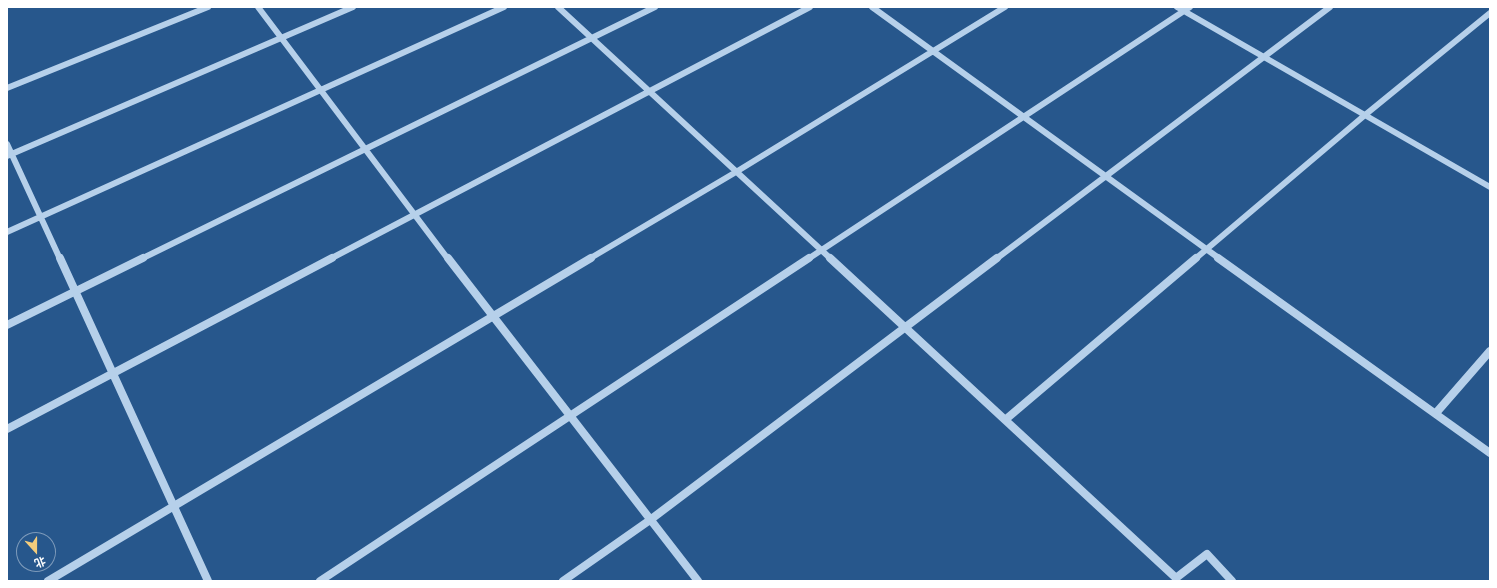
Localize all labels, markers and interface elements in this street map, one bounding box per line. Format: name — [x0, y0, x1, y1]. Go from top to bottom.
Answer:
north arrow — [16, 532, 56, 572]
text: 北 — [32, 554, 48, 571]

